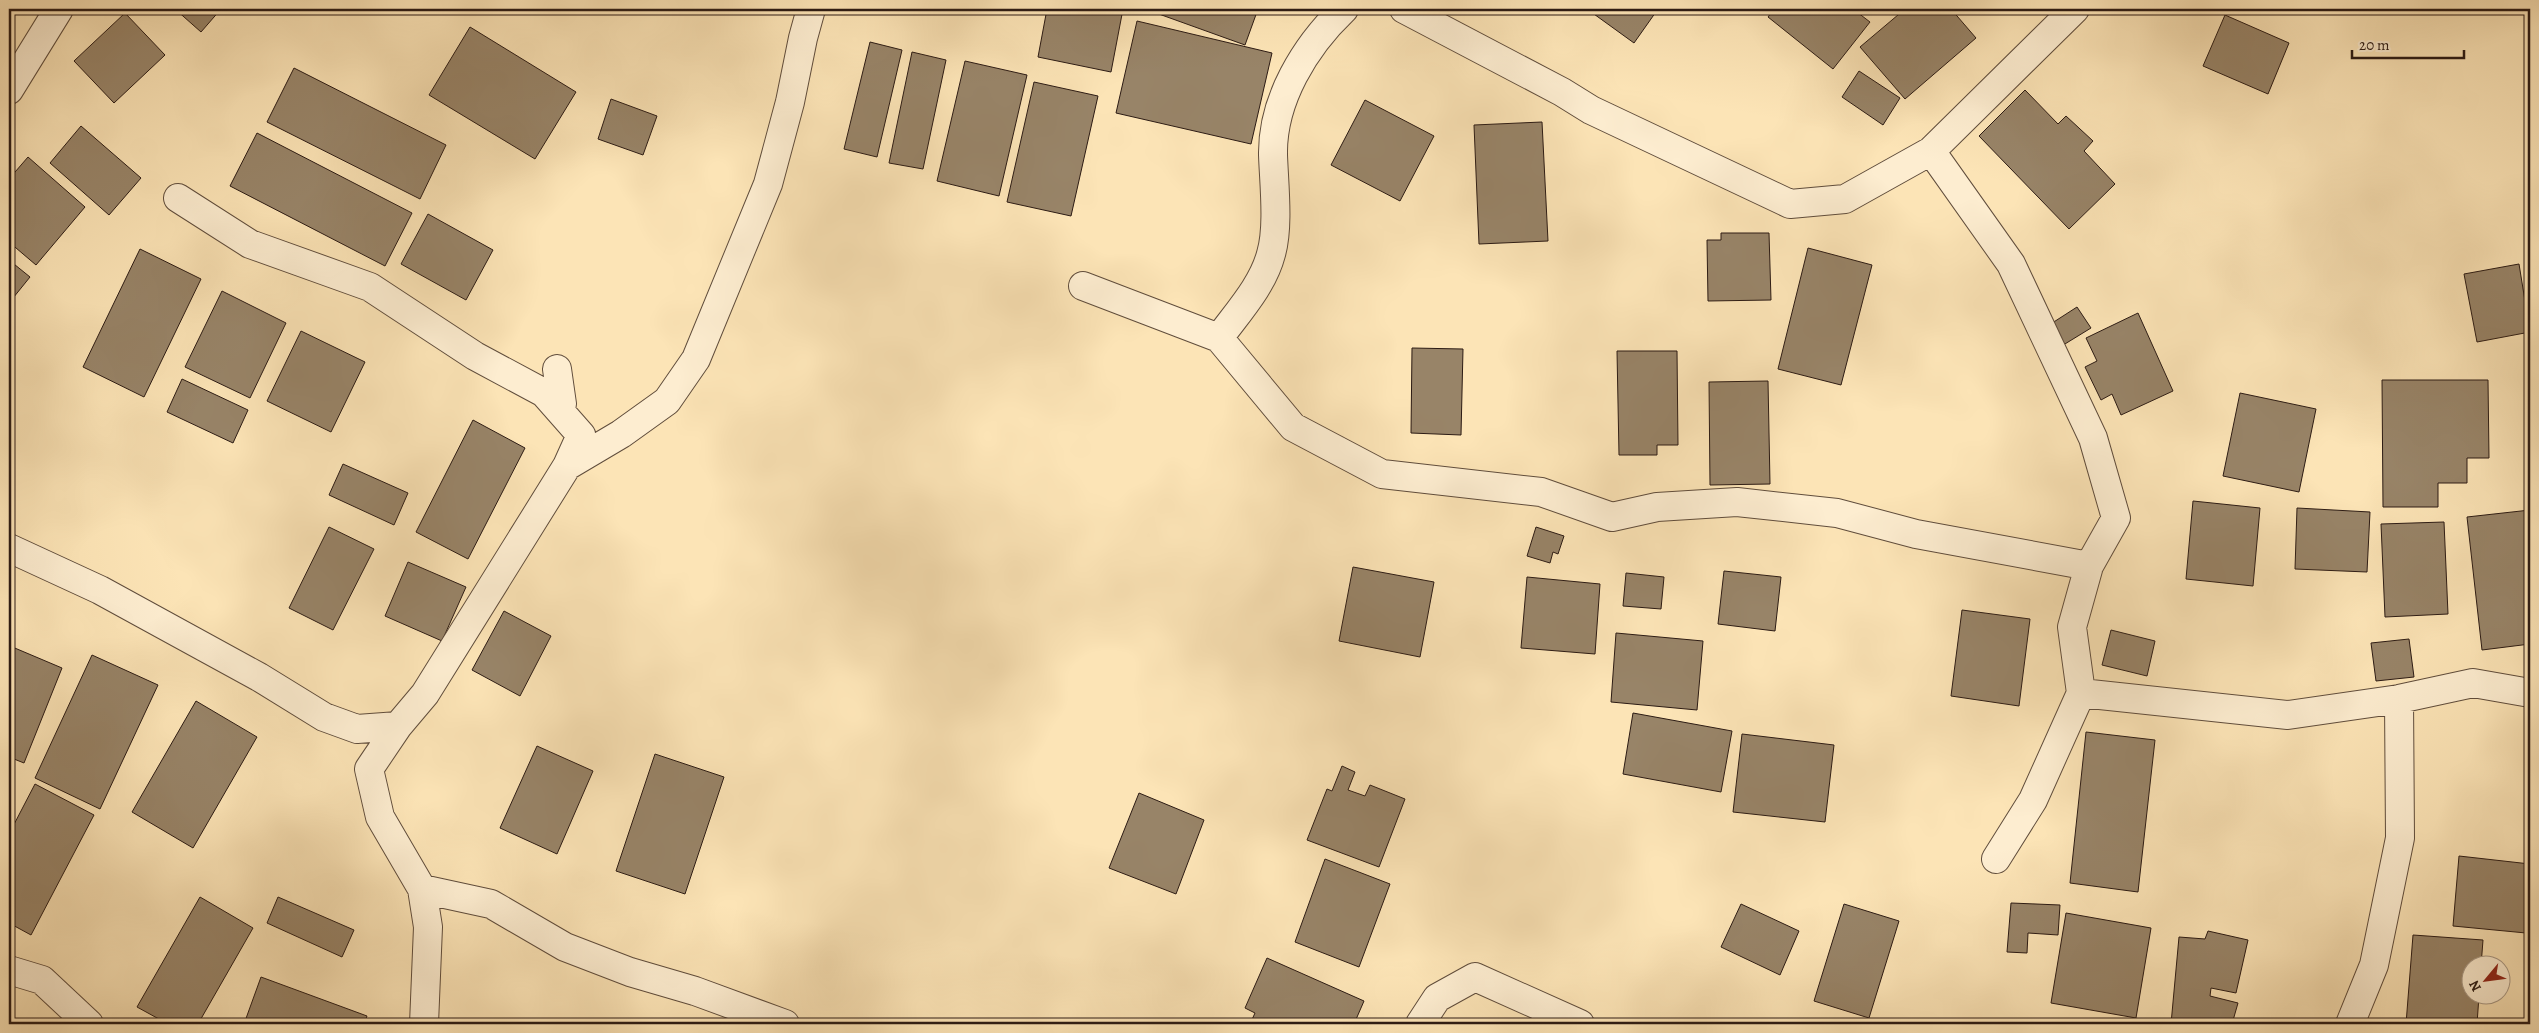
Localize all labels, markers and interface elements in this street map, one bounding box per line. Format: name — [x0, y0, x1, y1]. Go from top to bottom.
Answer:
scale bar — [2352, 28, 2464, 60]
text: 20 m — [2359, 35, 2390, 55]
north arrow — [2462, 956, 2512, 1006]
text: N — [2464, 977, 2486, 995]

